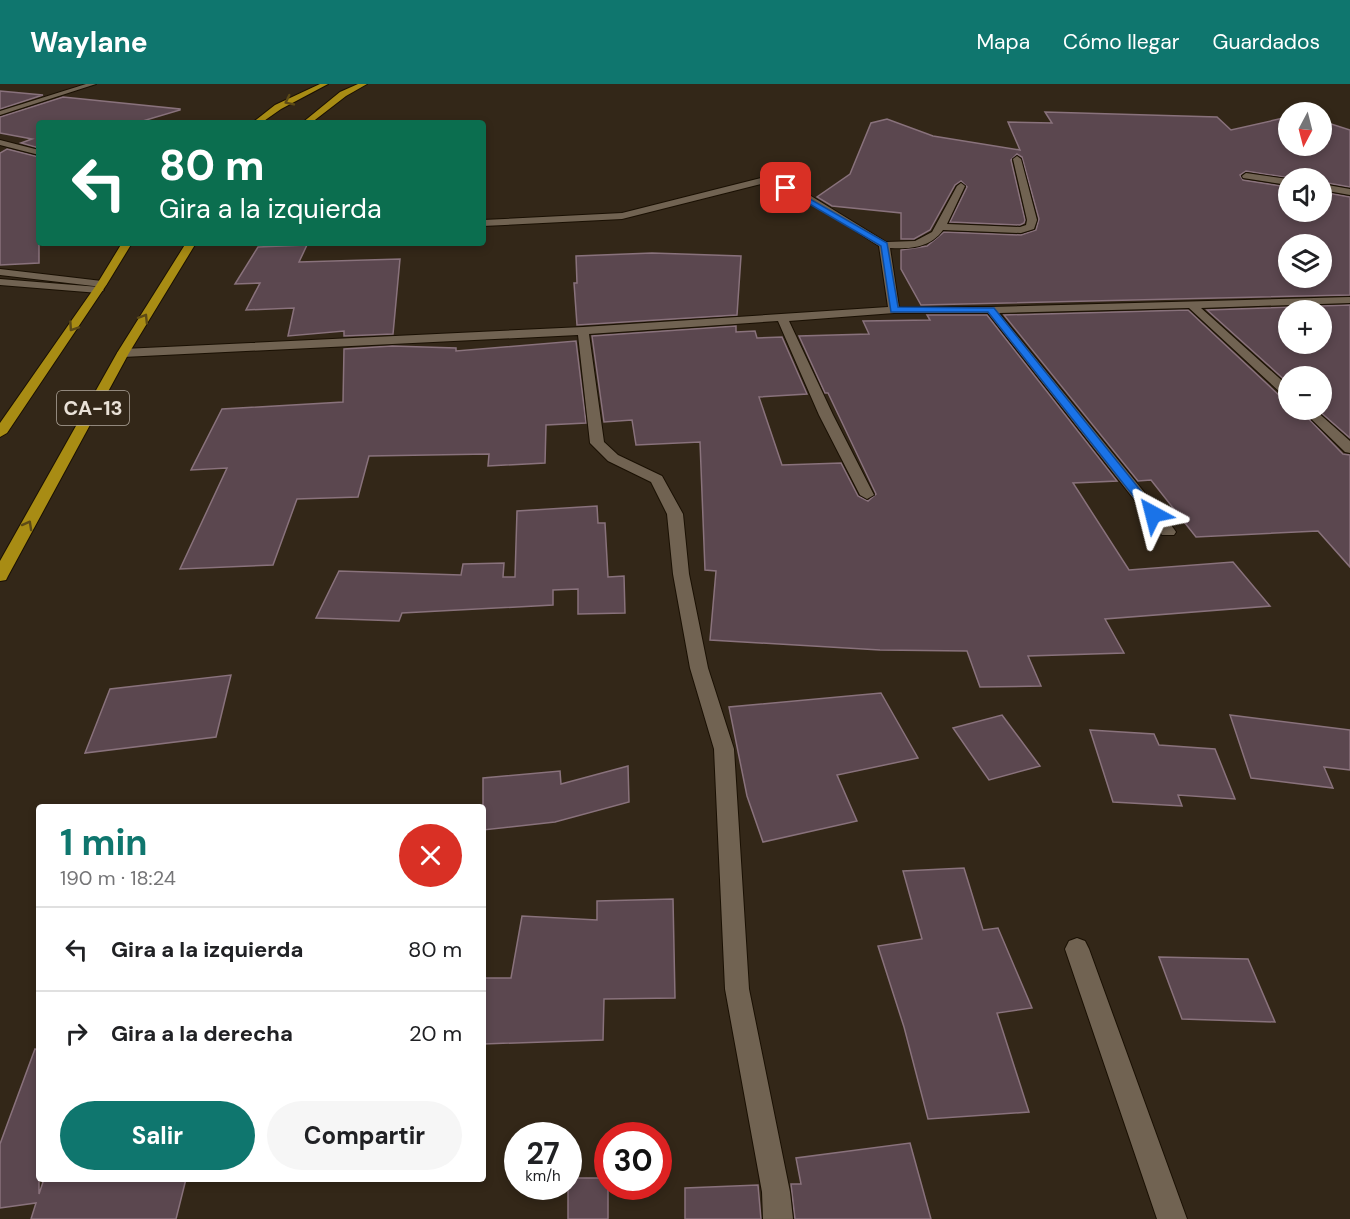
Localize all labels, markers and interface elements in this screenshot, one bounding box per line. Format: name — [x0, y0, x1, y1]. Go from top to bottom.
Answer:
text: Waylane — [30, 24, 148, 61]
text: Mapa — [976, 28, 1030, 56]
text: Cómo llegar — [1063, 28, 1180, 56]
text: Guardados — [1213, 28, 1320, 56]
one-way arrow — [285, 94, 296, 106]
north arrow — [1278, 102, 1332, 156]
map controls — [1278, 102, 1332, 420]
text: 80 m — [159, 138, 265, 193]
icon: left — [60, 144, 138, 222]
pin — [760, 162, 811, 213]
button: sound — [1278, 168, 1332, 222]
icon: arrive — [769, 171, 802, 204]
text: Gira a la izquierda — [159, 191, 382, 226]
button: layers — [1278, 234, 1332, 288]
button: + — [1278, 300, 1332, 354]
one-way arrow — [137, 314, 148, 325]
one-way arrow — [69, 321, 80, 332]
button: − — [1278, 366, 1332, 420]
road number: CA-13 — [57, 391, 129, 425]
position arrow — [1121, 482, 1185, 546]
one-way arrow — [21, 521, 32, 531]
text: 1 min — [60, 819, 148, 866]
button: close — [399, 824, 462, 887]
text: 190 m · 18:24 — [60, 865, 176, 891]
icon: left — [60, 933, 93, 966]
text: Gira a la izquierda — [111, 935, 303, 964]
text: 80 m — [408, 935, 462, 964]
icon: right — [60, 1017, 93, 1050]
text: Gira a la derecha — [111, 1019, 293, 1048]
text: 20 m — [409, 1019, 462, 1048]
button: Salir — [60, 1101, 255, 1170]
button: Compartir — [267, 1101, 462, 1170]
speed limit sign: 30 — [594, 1122, 672, 1200]
text: 27 — [526, 1134, 560, 1173]
text: km/h — [525, 1166, 561, 1186]

